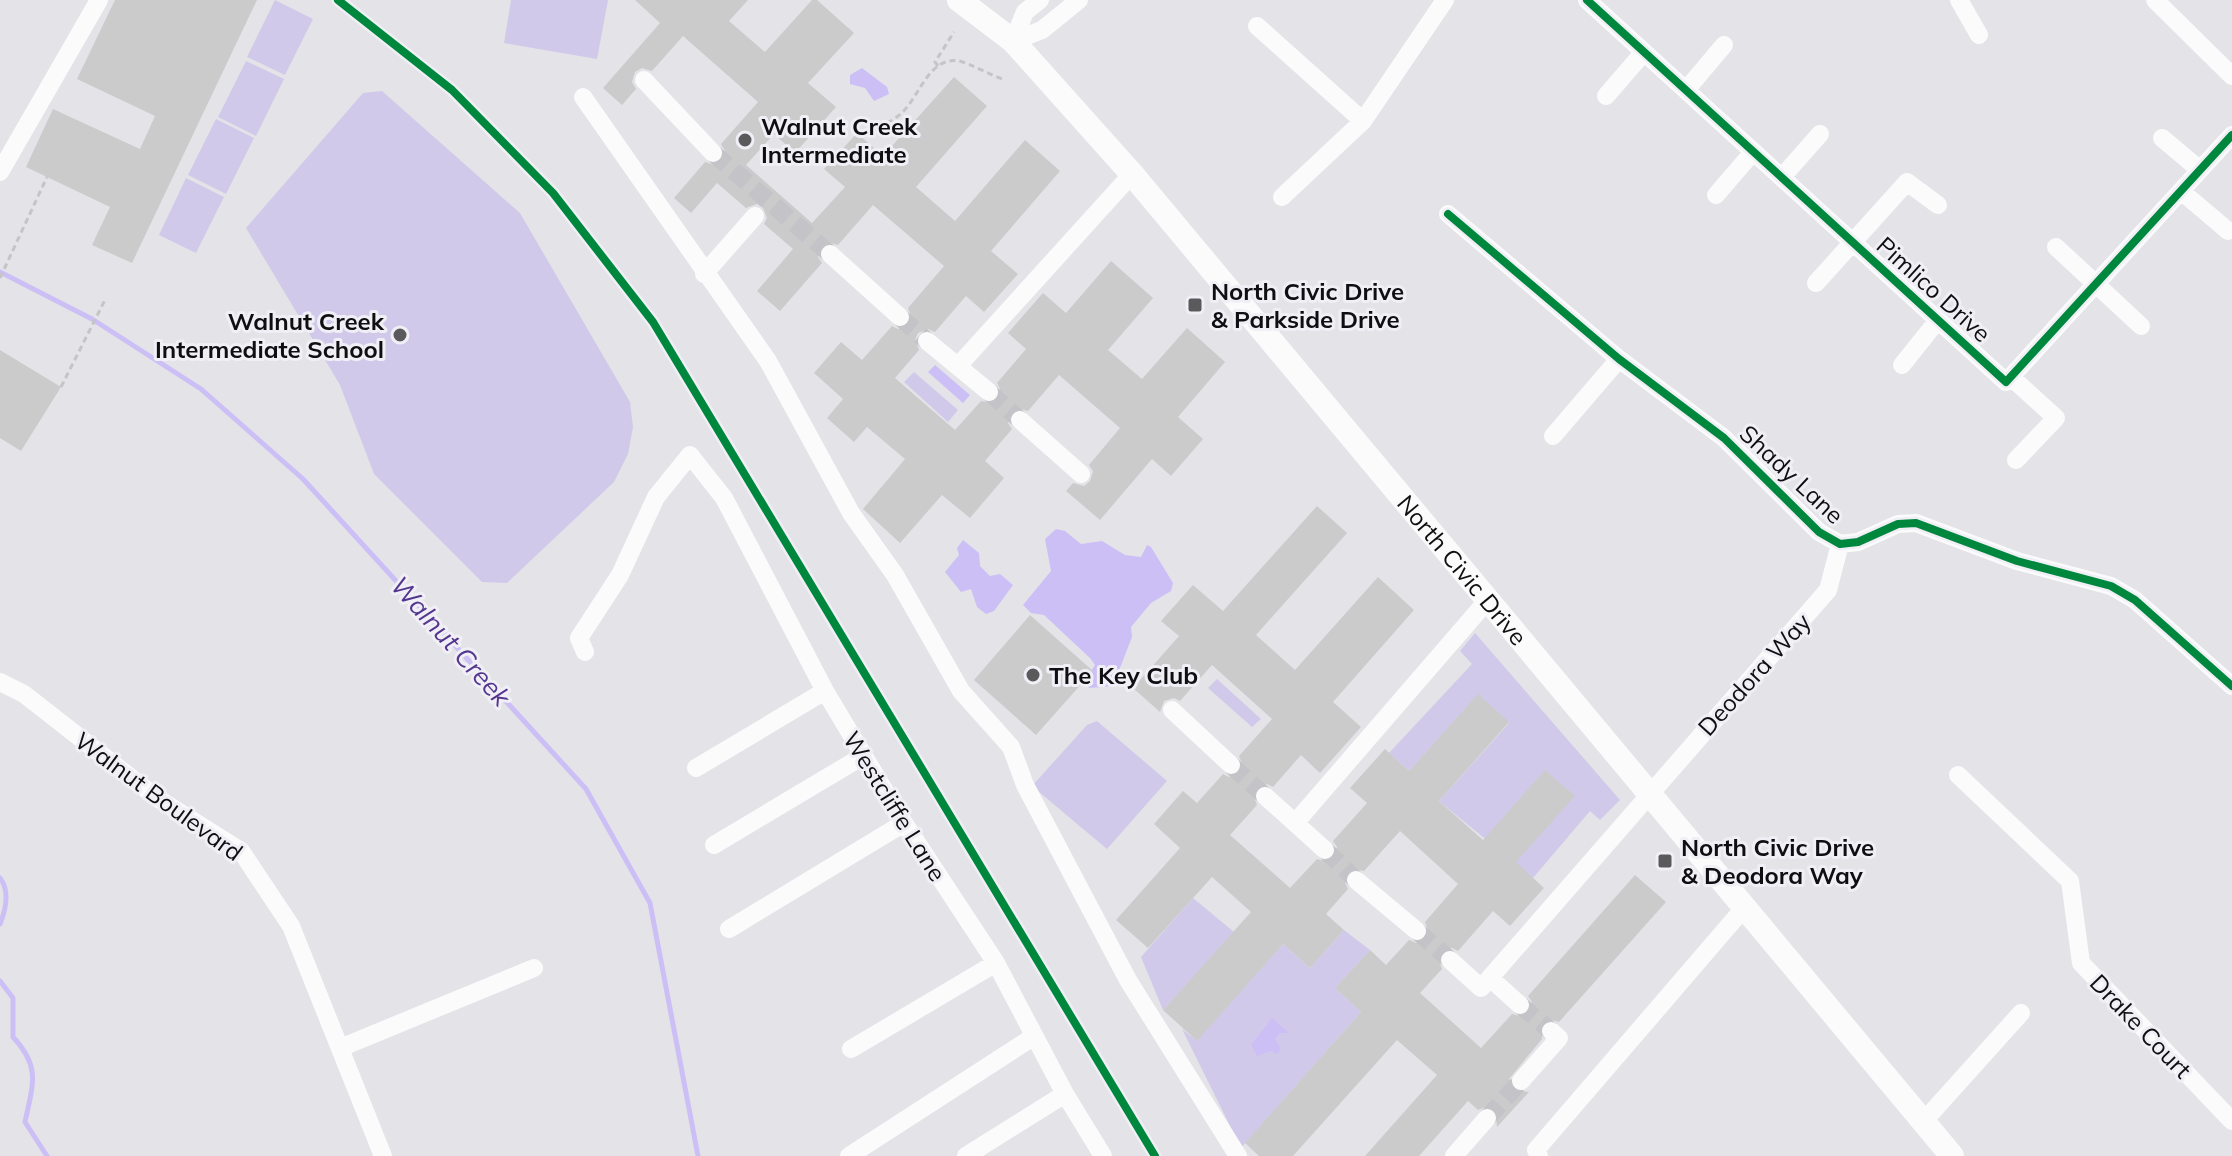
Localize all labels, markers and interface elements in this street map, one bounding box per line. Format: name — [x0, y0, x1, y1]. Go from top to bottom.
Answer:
place label: Walnut Creek Intermediate — [761, 111, 918, 169]
marker: Walnut Creek Intermediate — [736, 131, 754, 149]
street label: Pimlico Drive — [1871, 230, 1997, 348]
place label: North Civic Drive & Parkside Drive — [1211, 276, 1404, 334]
marker: North Civic Drive & Parkside Drive — [1186, 296, 1204, 314]
place label: Walnut Creek Intermediate School — [155, 306, 385, 364]
marker: Walnut Creek Intermediate School — [391, 326, 409, 344]
street label: Shady Lane — [1734, 418, 1850, 530]
street label: North Civic Drive — [1391, 489, 1534, 651]
water label: Walnut Creek — [384, 569, 519, 713]
street label: Deodora Way — [1691, 606, 1817, 741]
place label: The Key Club — [1049, 660, 1198, 690]
marker: The Key Club — [1024, 666, 1042, 684]
street label: Walnut Boulevard — [69, 725, 249, 867]
street label: Westcliffe Lane — [837, 725, 953, 887]
place label: North Civic Drive & Deodora Way — [1681, 832, 1874, 890]
marker: North Civic Drive & Deodora Way — [1656, 852, 1674, 870]
street label: Drake Court — [2084, 968, 2198, 1084]

